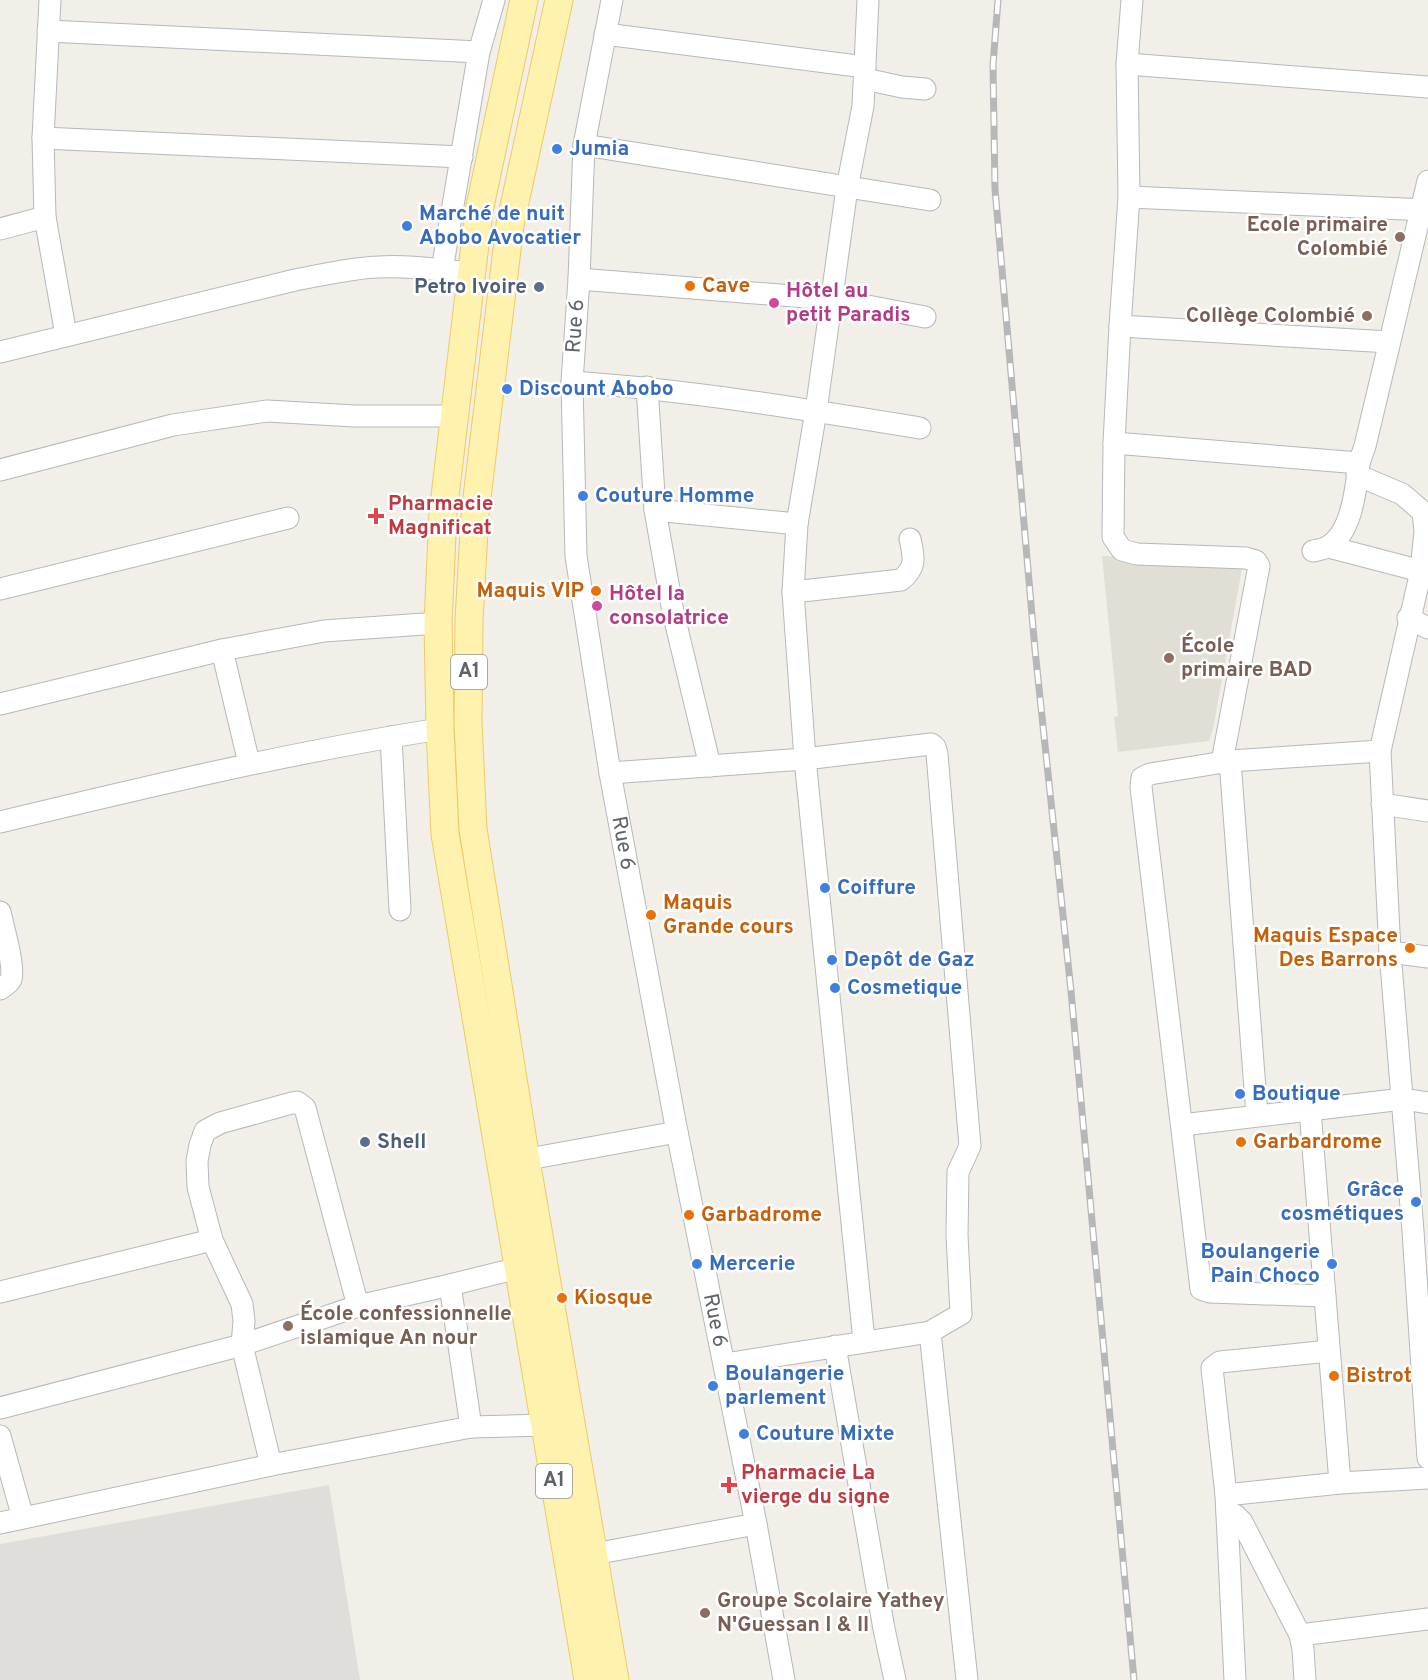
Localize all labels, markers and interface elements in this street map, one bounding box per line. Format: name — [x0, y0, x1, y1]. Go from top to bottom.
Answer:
place label: Jumia — [569, 136, 629, 163]
marker: Jumia — [550, 142, 564, 156]
place label: Marché de nuit Abobo Avocatier — [419, 201, 581, 252]
place label: Ecole primaire Colombié — [1247, 212, 1388, 263]
marker: Marché de nuit Abobo Avocatier — [400, 219, 414, 233]
marker: Ecole primaire Colombié — [1393, 230, 1407, 244]
place label: Cave — [702, 273, 750, 300]
place label: Petro Ivoire — [414, 274, 527, 301]
place label: Hôtel au petit Paradis — [786, 278, 911, 329]
marker: Cave — [683, 279, 697, 293]
marker: Petro Ivoire — [532, 280, 546, 294]
marker: Hôtel au petit Paradis — [767, 296, 781, 310]
street label: Rue 6 — [561, 298, 591, 354]
place label: Collège Colombié — [1186, 303, 1355, 330]
marker: Collège Colombié — [1360, 309, 1374, 323]
place label: Discount Abobo — [519, 376, 674, 403]
marker: Discount Abobo — [500, 382, 514, 396]
place label: Couture Homme — [595, 483, 754, 510]
marker: Couture Homme — [576, 489, 590, 503]
place label: Pharmacie Magnificat — [388, 491, 493, 542]
marker: Pharmacie Magnificat — [369, 509, 383, 523]
place label: Maquis VIP — [476, 578, 584, 605]
place label: Hôtel la consolatrice — [609, 581, 729, 632]
marker: Maquis VIP — [589, 584, 603, 598]
marker: Hôtel la consolatrice — [590, 599, 604, 613]
place label: École primaire BAD — [1181, 632, 1312, 684]
marker: École primaire BAD — [1162, 651, 1176, 665]
road number: A1 — [451, 655, 487, 689]
street label: Rue 6 — [605, 814, 641, 872]
place label: Coiffure — [837, 875, 916, 902]
marker: Coiffure — [818, 881, 832, 895]
place label: Maquis Grande cours — [663, 890, 794, 941]
marker: Maquis Grande cours — [644, 908, 658, 922]
place label: Maquis Espace Des Barrons — [1253, 923, 1398, 974]
marker: Maquis Espace Des Barrons — [1403, 941, 1417, 955]
place label: Depôt de Gaz — [844, 947, 975, 974]
marker: Depôt de Gaz — [825, 953, 839, 967]
place label: Cosmetique — [847, 975, 962, 1002]
marker: Cosmetique — [828, 981, 842, 995]
place label: Boutique — [1252, 1081, 1341, 1108]
marker: Boutique — [1233, 1087, 1247, 1101]
place label: Shell — [377, 1129, 426, 1156]
place label: Garbardrome — [1253, 1129, 1382, 1156]
marker: Shell — [358, 1135, 372, 1149]
marker: Garbardrome — [1234, 1135, 1248, 1149]
place label: Grâce cosmétiques — [1280, 1177, 1404, 1228]
marker: Grâce cosmétiques — [1409, 1195, 1423, 1209]
place label: Garbadrome — [701, 1202, 822, 1229]
marker: Garbadrome — [682, 1208, 696, 1222]
place label: Boulangerie Pain Choco — [1201, 1239, 1320, 1290]
place label: Mercerie — [709, 1251, 795, 1278]
marker: Mercerie — [690, 1257, 704, 1271]
marker: Boulangerie Pain Choco — [1325, 1257, 1339, 1271]
place label: Kiosque — [574, 1285, 653, 1312]
marker: Kiosque — [555, 1291, 569, 1305]
street label: Rue 6 — [696, 1291, 734, 1350]
place label: École confessionnelle islamique An nour — [300, 1300, 512, 1352]
marker: École confessionnelle islamique An nour — [281, 1319, 295, 1333]
place label: Boulangerie parlement — [725, 1361, 844, 1412]
place label: Bistrot — [1346, 1363, 1412, 1390]
marker: Bistrot — [1327, 1369, 1341, 1383]
marker: Boulangerie parlement — [706, 1379, 720, 1393]
place label: Couture Mixte — [756, 1421, 895, 1448]
marker: Couture Mixte — [737, 1427, 751, 1441]
place label: Pharmacie La vierge du signe — [741, 1460, 890, 1511]
road number: A1 — [536, 1464, 572, 1498]
marker: Pharmacie La vierge du signe — [722, 1478, 736, 1492]
place label: Groupe Scolaire Yathey N'Guessan I & II — [717, 1588, 945, 1639]
marker: Groupe Scolaire Yathey N'Guessan I & II — [698, 1606, 712, 1620]

